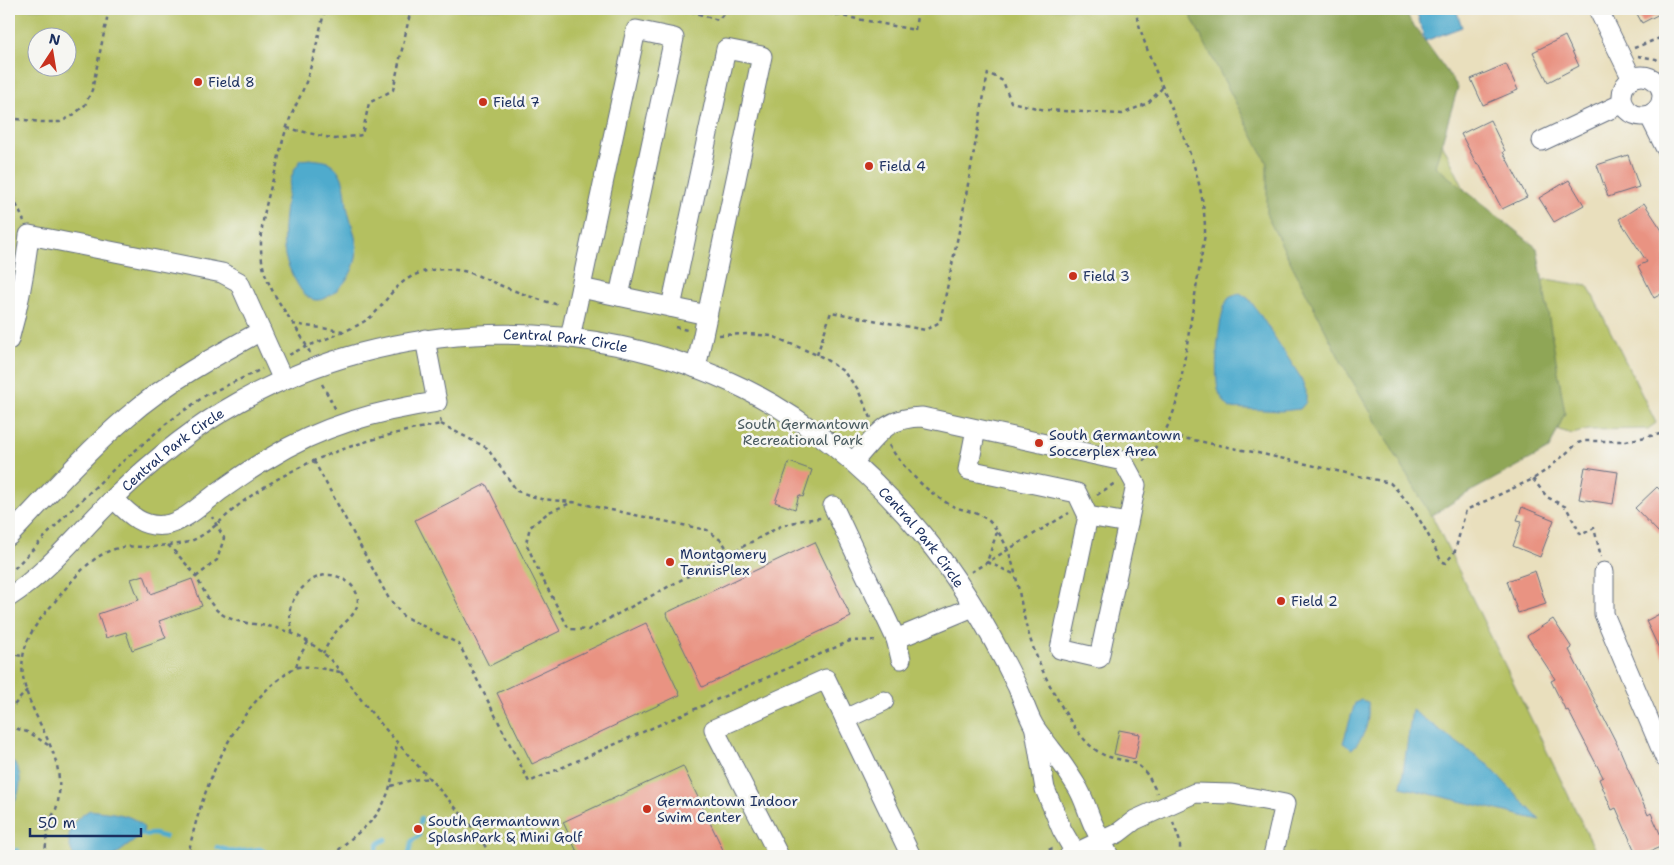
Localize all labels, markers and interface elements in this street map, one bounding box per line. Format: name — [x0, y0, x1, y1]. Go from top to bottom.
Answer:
north arrow — [28, 28, 78, 78]
text: N — [47, 29, 62, 49]
place label: Field 8 — [208, 73, 255, 91]
marker: Field 8 — [192, 76, 204, 88]
place label: Field 7 — [493, 93, 540, 111]
marker: Field 7 — [477, 96, 489, 108]
place label: Field 4 — [879, 157, 926, 175]
marker: Field 4 — [863, 160, 875, 172]
place label: Field 3 — [1083, 267, 1130, 285]
marker: Field 3 — [1067, 270, 1079, 282]
street label: Central Park Circle — [503, 325, 630, 356]
street label: Central Park Circle — [118, 404, 227, 495]
park label: South Germantown Recreational Park — [737, 415, 869, 449]
place label: South Germantown Soccerplex Area — [1049, 426, 1181, 460]
marker: South Germantown Soccerplex Area — [1033, 437, 1045, 449]
street label: Central Park Circle — [875, 483, 968, 591]
place label: Montgomery TennisPlex — [680, 545, 767, 579]
marker: Montgomery TennisPlex — [664, 556, 676, 568]
place label: Field 2 — [1291, 592, 1338, 610]
marker: Field 2 — [1275, 595, 1287, 607]
place label: Germantown Indoor Swim Center — [657, 792, 798, 826]
marker: Germantown Indoor Swim Center — [641, 803, 653, 815]
scale bar — [30, 805, 141, 837]
place label: South Germantown SplashPark & Mini Golf — [428, 812, 583, 846]
text: 50 m — [38, 813, 76, 833]
marker: South Germantown SplashPark & Mini Golf — [412, 823, 424, 835]

